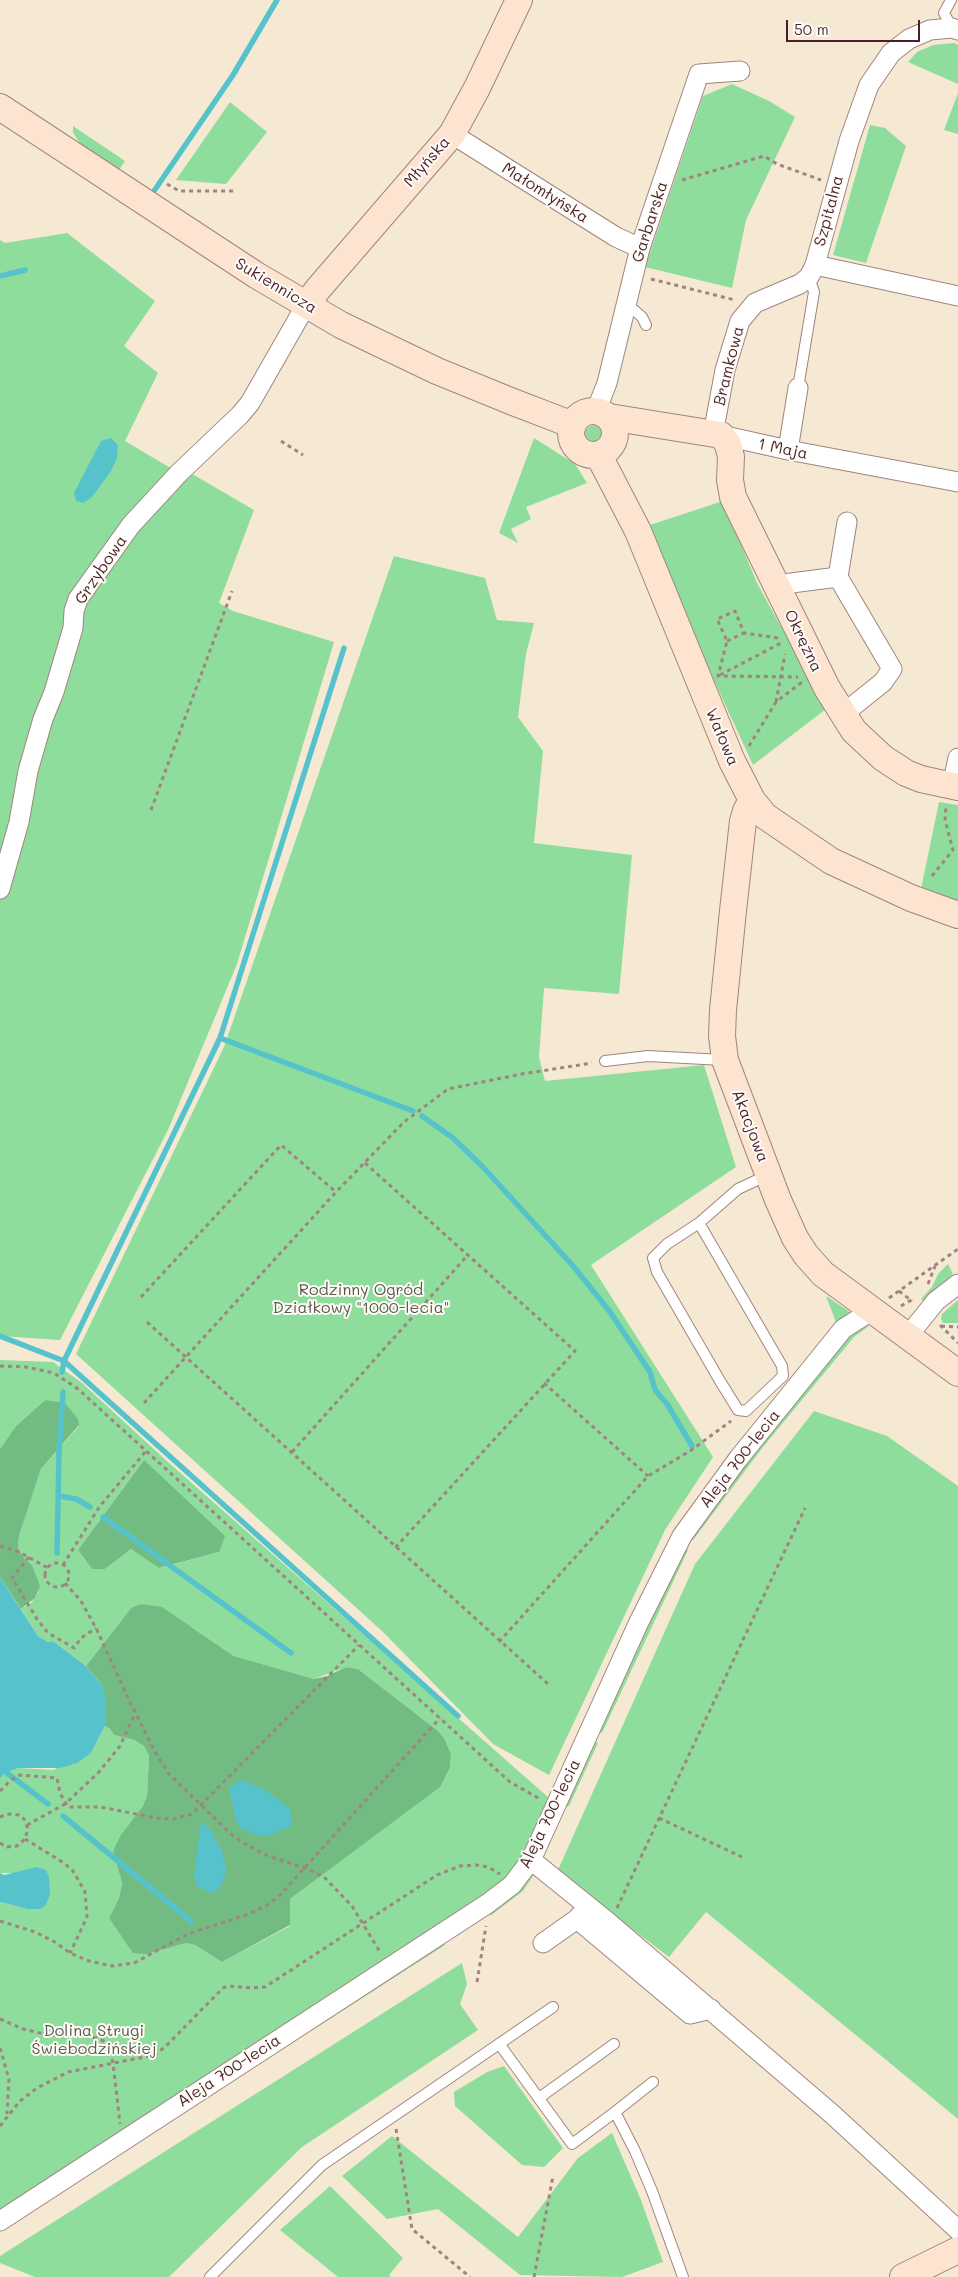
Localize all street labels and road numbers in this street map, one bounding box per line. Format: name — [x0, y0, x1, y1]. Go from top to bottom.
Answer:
street label: Młyńska — [400, 133, 454, 191]
street label: Małomłyńska — [498, 159, 592, 227]
street label: Szpitalna — [810, 173, 848, 249]
street label: Garbarska — [628, 179, 672, 265]
street label: Sukiennicza — [232, 254, 320, 318]
street label: Bramkowa — [710, 324, 748, 408]
street label: 1 Maja — [756, 434, 810, 464]
street label: Grzybowa — [71, 532, 131, 608]
street label: Okrężna — [780, 607, 826, 675]
street label: Wałowa — [701, 705, 743, 769]
street label: Akacjowa — [727, 1087, 773, 1165]
street label: Aleja 700-lecia — [696, 1406, 784, 1512]
street label: Aleja 700-lecia — [515, 1756, 585, 1872]
street label: Aleja 700-lecia — [174, 2031, 284, 2111]

